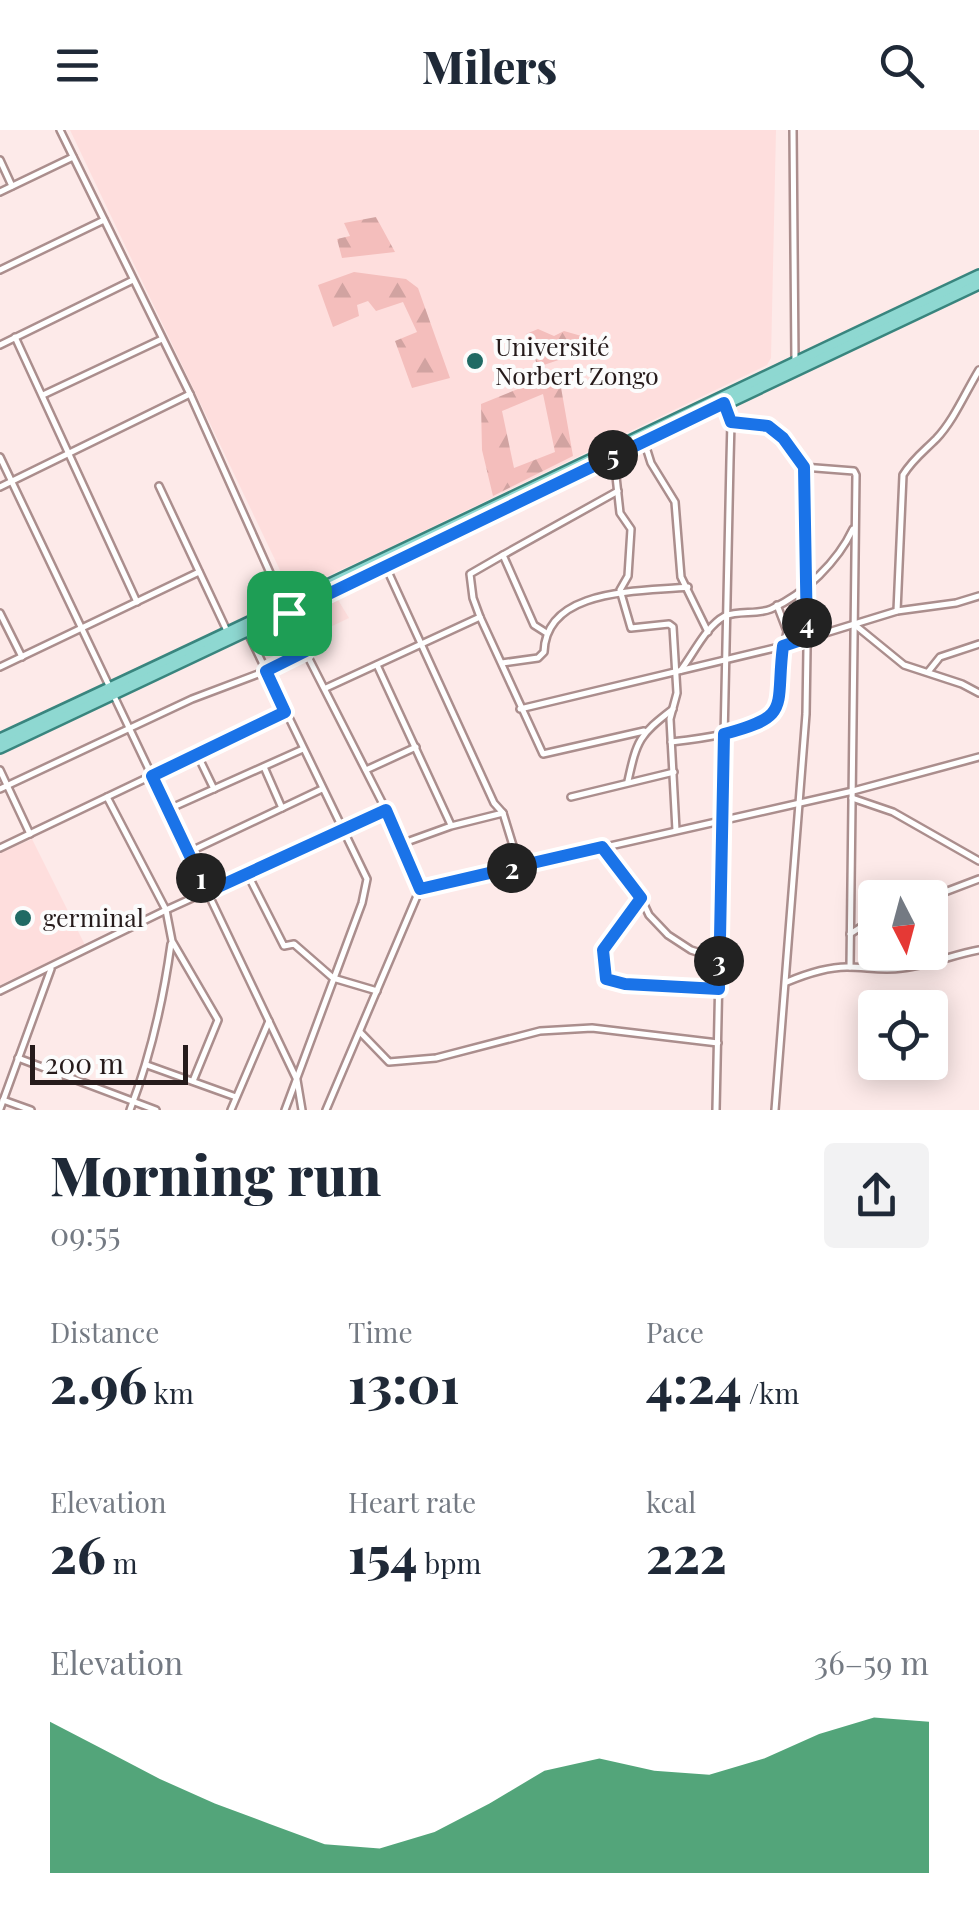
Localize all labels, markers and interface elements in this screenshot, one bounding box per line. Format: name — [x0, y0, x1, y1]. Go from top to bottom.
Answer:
text: Milers — [422, 35, 557, 95]
icon: menu — [50, 38, 105, 93]
icon: search — [874, 38, 929, 93]
place label: Université Norbert Zongo — [495, 329, 659, 391]
marker: Université Norbert Zongo — [464, 350, 486, 372]
pin: 5 — [588, 430, 638, 480]
text: 5 — [607, 436, 619, 473]
pin — [247, 571, 332, 656]
icon: arrive — [262, 586, 317, 641]
pin: 4 — [782, 598, 832, 648]
text: 4 — [800, 604, 814, 641]
pin: 2 — [487, 843, 537, 893]
text: 2 — [505, 849, 519, 886]
pin: 1 — [176, 853, 226, 903]
text: 1 — [196, 859, 206, 896]
north arrow — [858, 880, 948, 970]
map controls — [858, 880, 948, 1080]
place label: germinal — [43, 900, 144, 933]
marker: germinal — [12, 907, 34, 929]
pin: 3 — [694, 936, 744, 986]
text: 3 — [712, 942, 726, 979]
button: locate — [858, 990, 948, 1080]
scale bar — [30, 1040, 188, 1084]
text: 200 m — [45, 1044, 124, 1081]
text: Morning run — [50, 1136, 381, 1210]
button: share — [824, 1143, 929, 1248]
text: 09:55 — [50, 1211, 121, 1254]
text: Distance — [50, 1313, 159, 1350]
text: Time — [348, 1313, 413, 1350]
text: Pace — [646, 1313, 704, 1350]
text: 2.96 — [50, 1350, 147, 1417]
text: 13:01 — [348, 1350, 460, 1417]
text: 4:24 — [646, 1350, 742, 1417]
text: km — [147, 1374, 194, 1411]
text: /km — [742, 1374, 799, 1411]
text: Elevation — [50, 1483, 166, 1520]
text: Heart rate — [348, 1483, 476, 1520]
text: kcal — [646, 1483, 696, 1520]
text: 26 — [50, 1520, 106, 1587]
text: 154 — [348, 1520, 418, 1587]
text: 222 — [646, 1520, 727, 1587]
text: m — [106, 1544, 138, 1581]
text: bpm — [418, 1544, 481, 1581]
text: Elevation — [50, 1640, 183, 1683]
text: 36–59 m — [814, 1640, 929, 1683]

